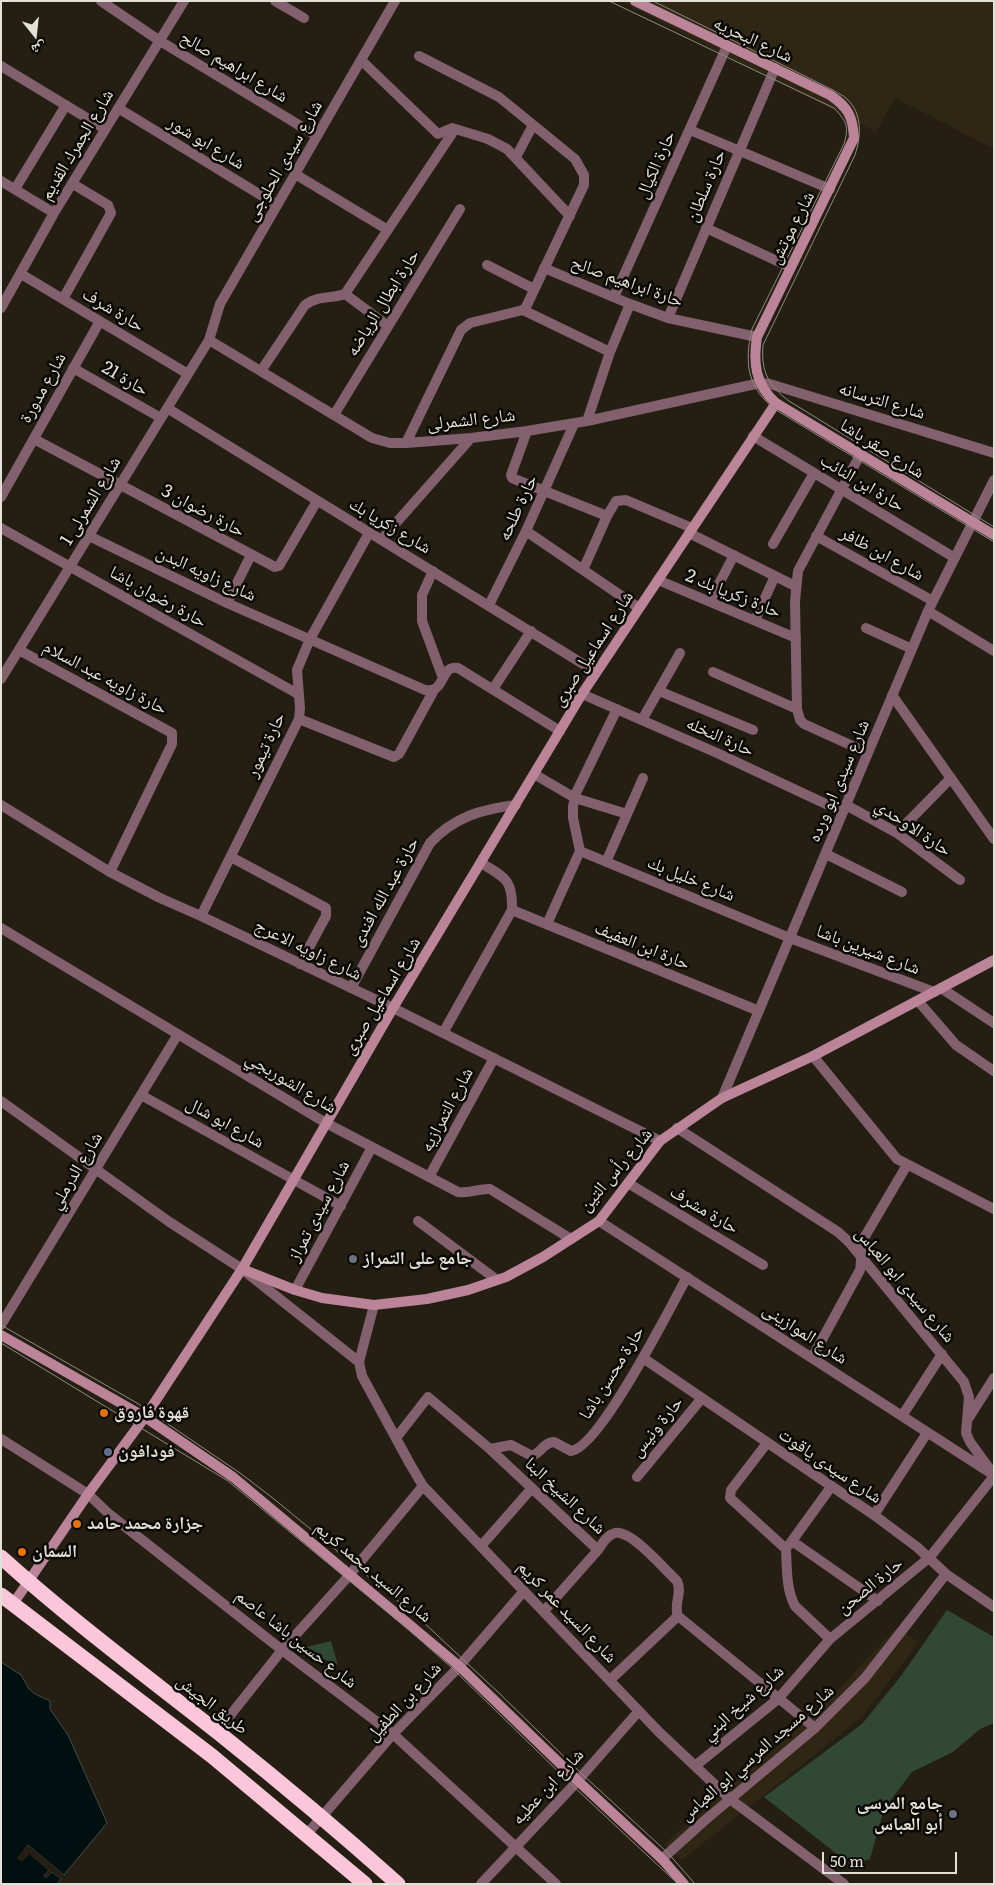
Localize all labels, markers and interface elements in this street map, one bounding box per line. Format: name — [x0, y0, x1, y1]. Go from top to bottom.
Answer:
north arrow — [10, 10, 60, 60]
street label: شارع البحريه — [710, 12, 796, 68]
street label: شارع ابراهيم صالح — [176, 26, 292, 108]
text: ش — [29, 38, 49, 61]
street label: شارع الجمرك القديم — [35, 86, 119, 204]
street label: شارع سيدى الحلوجى — [241, 97, 327, 225]
street label: شارع ابو شور — [163, 112, 249, 174]
street label: حارة الكيال — [631, 128, 681, 202]
street label: حارة سلطان — [681, 147, 731, 225]
street label: شارع موتش — [764, 188, 820, 268]
street label: حارة ابطال الرياضه — [342, 246, 424, 360]
street label: حارة ابراهيم صالح — [568, 252, 686, 312]
street label: حارة شرف — [78, 283, 148, 337]
street label: شارع مدورة — [15, 349, 71, 427]
street label: حارة 21 — [98, 357, 152, 401]
street label: شارع الترسانه — [836, 378, 928, 424]
street label: شارع الشمرلى — [426, 405, 516, 435]
street label: شارع صقر باشا — [836, 414, 928, 484]
street label: حارة ابن النائب — [816, 449, 908, 517]
street label: شارع الشمرلى 1 — [56, 453, 126, 549]
street label: حارة طلحه — [493, 472, 543, 544]
street label: حارة رضوان 3 — [157, 480, 249, 542]
street label: شارع زكريا بك — [345, 493, 435, 559]
street label: شارع ابن ظافر — [836, 522, 928, 586]
street label: شارع زاويه البدن — [153, 541, 259, 607]
street label: حارة رضوان باشا — [106, 561, 210, 633]
street label: حارة زكريا بك 2 — [682, 565, 784, 623]
street label: شارع اسماعيل صبرى — [548, 587, 638, 711]
street label: حارة زاويه عبد السلام — [39, 636, 171, 720]
street label: حارة تيمور — [242, 709, 290, 781]
street label: حارة النخله — [683, 713, 757, 761]
street label: شارع سيدى ابو ورده — [804, 717, 874, 845]
street label: حارة الاوحدي — [871, 795, 955, 861]
street label: حارة عبد الله افندى — [346, 834, 424, 950]
street label: شارع خليل بك — [644, 852, 738, 906]
street label: شارع زاويه الاعرج — [251, 915, 365, 985]
street label: حارة ابن العفيف — [591, 917, 693, 975]
street label: شارع شيرين باشا — [813, 920, 923, 980]
street label: شارع اسماعيل صبرى — [338, 933, 426, 1059]
street label: شارع الشوربجي — [241, 1047, 341, 1119]
street label: شارع التمرازيه — [416, 1064, 478, 1156]
street label: شارع ابو شال — [182, 1093, 268, 1153]
street label: شارع رأس التين — [575, 1124, 657, 1216]
street label: شارع الدرملي — [44, 1128, 108, 1214]
street label: شارع سيدى تمراز — [283, 1157, 355, 1265]
street label: حارة مشرف — [666, 1181, 742, 1239]
street label: شارع سيدى ابو العباس — [850, 1223, 960, 1347]
place label: جامع على التمراز — [363, 1248, 472, 1270]
marker: جامع على التمراز — [347, 1253, 359, 1265]
street label: شارع الموازينى — [759, 1299, 851, 1369]
street label: حارة محسن باشا — [575, 1322, 649, 1424]
street label: حارة ونيس — [626, 1392, 688, 1462]
place label: قهوة فاروق — [114, 1402, 189, 1424]
marker: قهوة فاروق — [98, 1407, 110, 1419]
street label: شارع سيدى ياقوت — [774, 1423, 886, 1509]
place label: فودافون — [118, 1441, 175, 1463]
marker: فودافون — [102, 1446, 114, 1458]
street label: شارع الشيخ البنا — [520, 1453, 610, 1539]
place label: جزارة محمد حامد — [87, 1513, 203, 1535]
street label: شارع السيد محمد كريم — [310, 1517, 436, 1627]
marker: جزارة محمد حامد — [71, 1518, 83, 1530]
place label: السمان — [32, 1541, 77, 1563]
marker: السمان — [16, 1546, 28, 1558]
street label: حارة الصحن — [833, 1553, 907, 1619]
street label: شارع السيد عمر كريم — [513, 1556, 621, 1668]
street label: شارع حسين باشا عاصم — [231, 1585, 361, 1693]
street label: شارع بن الطفيل — [362, 1658, 446, 1746]
street label: شارع شيخ البني — [698, 1661, 788, 1745]
street label: طريق الجيش — [172, 1670, 252, 1740]
street label: شارع مسجد المرسي ابو العباس — [675, 1680, 839, 1826]
street label: شارع ابن عطيه — [507, 1744, 589, 1830]
place label: جامع المرسى أبو العباس — [857, 1793, 943, 1836]
marker: جامع المرسى أبو العباس — [947, 1808, 959, 1820]
scale bar — [825, 1842, 960, 1874]
text: 50 m — [830, 1849, 864, 1872]

